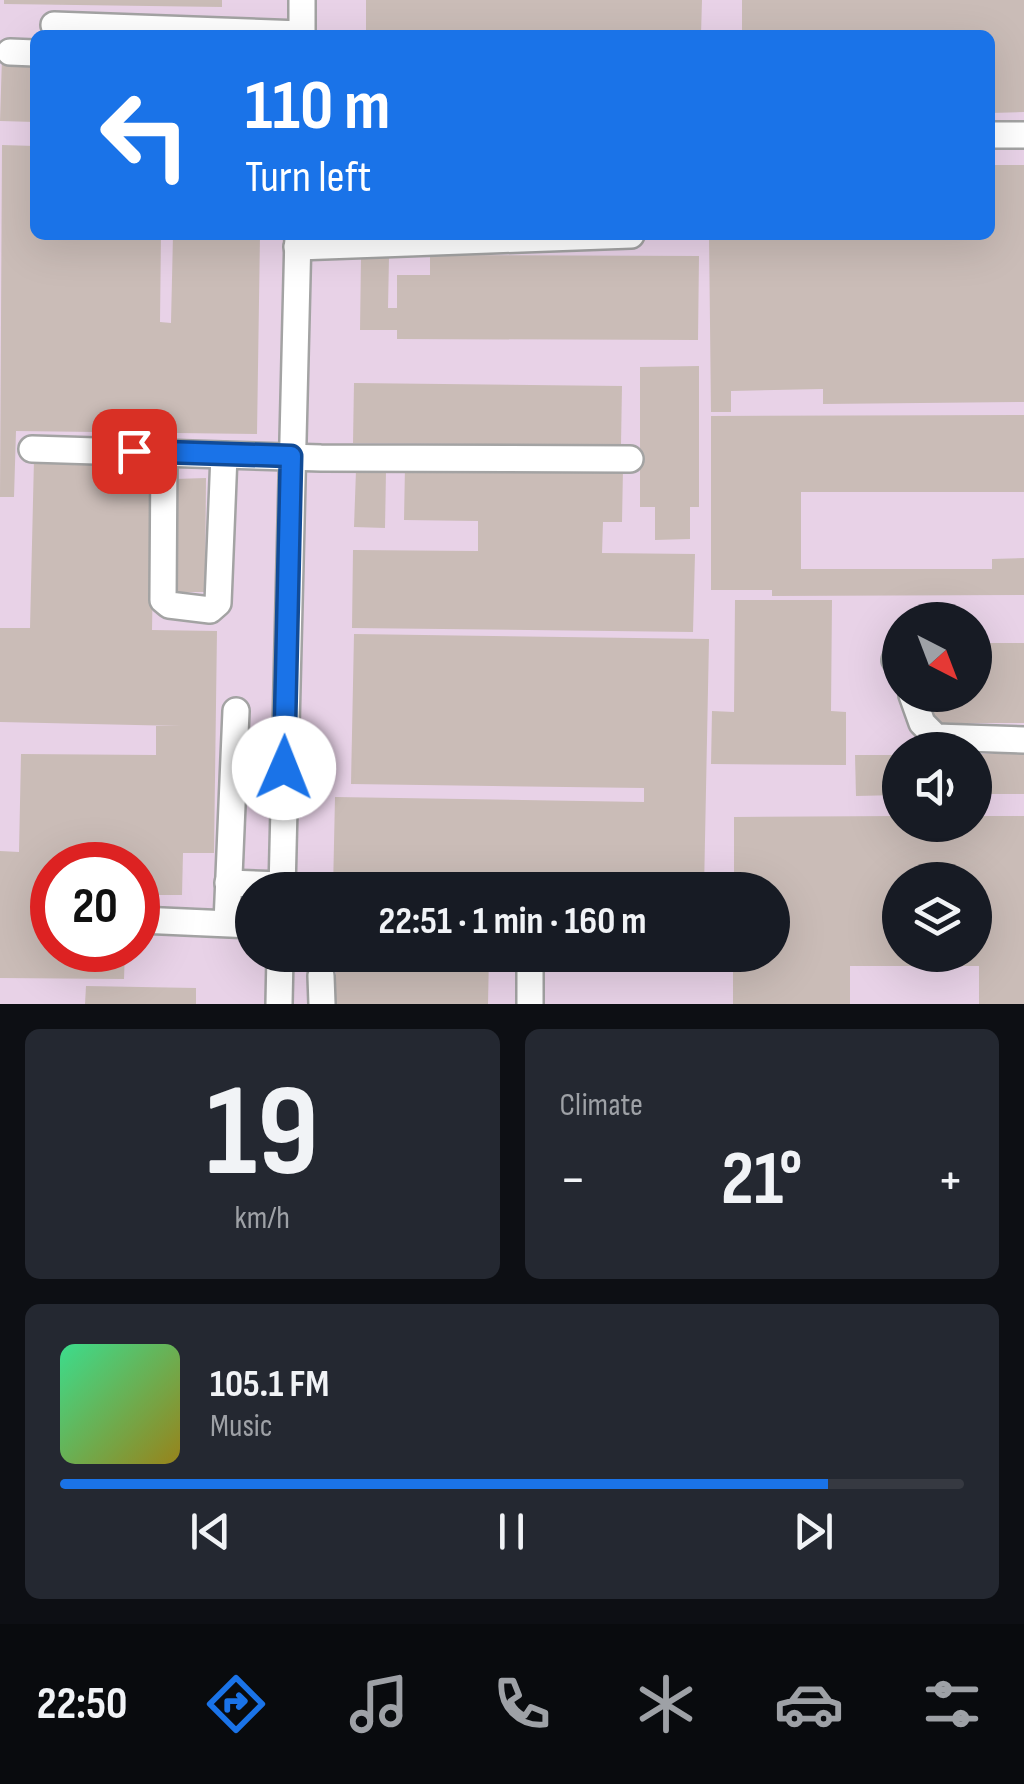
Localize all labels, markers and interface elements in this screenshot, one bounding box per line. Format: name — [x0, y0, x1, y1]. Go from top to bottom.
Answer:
text: 110 m — [245, 65, 391, 149]
icon: left — [80, 70, 210, 200]
text: Turn left — [245, 150, 371, 205]
pin — [92, 409, 177, 494]
icon: arrive — [107, 424, 162, 479]
north arrow — [882, 602, 992, 712]
map controls — [882, 602, 992, 972]
position arrow — [232, 716, 336, 820]
button: sound — [882, 732, 992, 842]
speed limit sign: 20 — [30, 842, 160, 972]
button: layers — [882, 862, 992, 972]
text: 22:51 · 1 min · 160 m — [379, 899, 646, 944]
text: 19 — [206, 1056, 319, 1212]
text: Climate — [560, 1086, 643, 1125]
text: 21° — [721, 1135, 802, 1226]
text: − — [560, 1147, 586, 1214]
text: + — [937, 1147, 964, 1214]
text: km/h — [235, 1199, 290, 1238]
text: 105.1 FM — [210, 1362, 329, 1407]
text: Music — [210, 1407, 273, 1446]
icon: previous — [183, 1504, 238, 1559]
icon: pause — [484, 1504, 539, 1559]
icon: next — [786, 1504, 841, 1559]
icon: directions — [201, 1669, 271, 1739]
icon: music — [344, 1669, 414, 1739]
icon: phone — [487, 1669, 557, 1739]
icon: climate — [631, 1669, 701, 1739]
icon: car — [774, 1669, 844, 1739]
icon: filters — [917, 1669, 987, 1739]
text: 22:50 — [37, 1677, 127, 1732]

